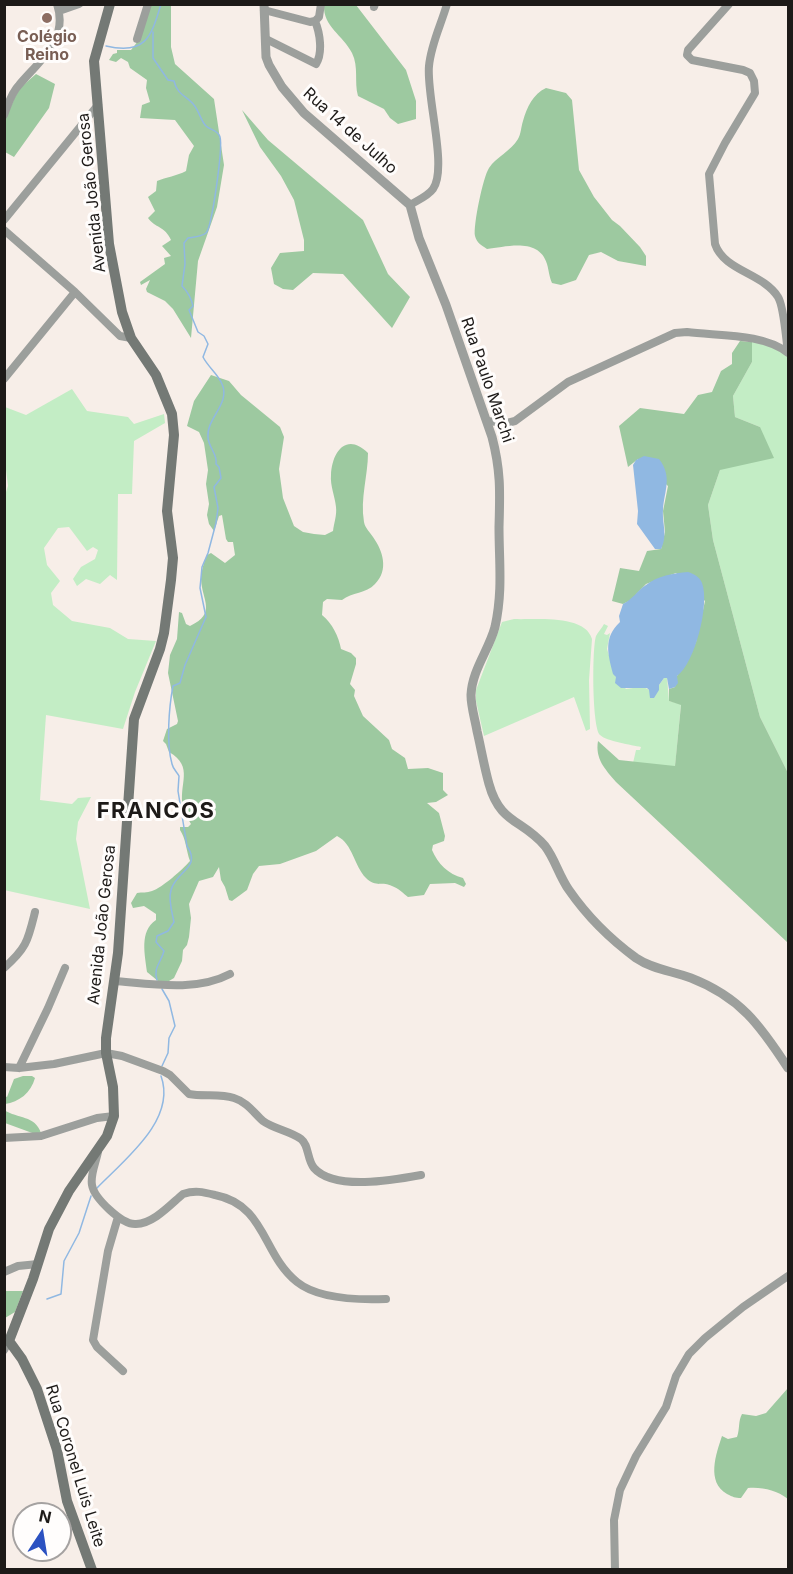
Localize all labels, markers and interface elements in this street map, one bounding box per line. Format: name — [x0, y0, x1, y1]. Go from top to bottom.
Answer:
marker: Colégio Reino — [40, 11, 54, 25]
place label: Colégio Reino — [17, 27, 77, 65]
street label: Rua 14 de Julho — [299, 84, 401, 178]
street label: Avenida João Gerosa — [74, 112, 110, 274]
street label: Rua Paulo Marchi — [457, 315, 517, 445]
district label: FRANCOS — [97, 798, 215, 824]
street label: Avenida João Gerosa — [84, 844, 120, 1006]
street label: Rua Coronel Luis Leite — [41, 1382, 109, 1550]
north arrow — [12, 1502, 72, 1562]
text: N — [37, 1505, 53, 1527]

